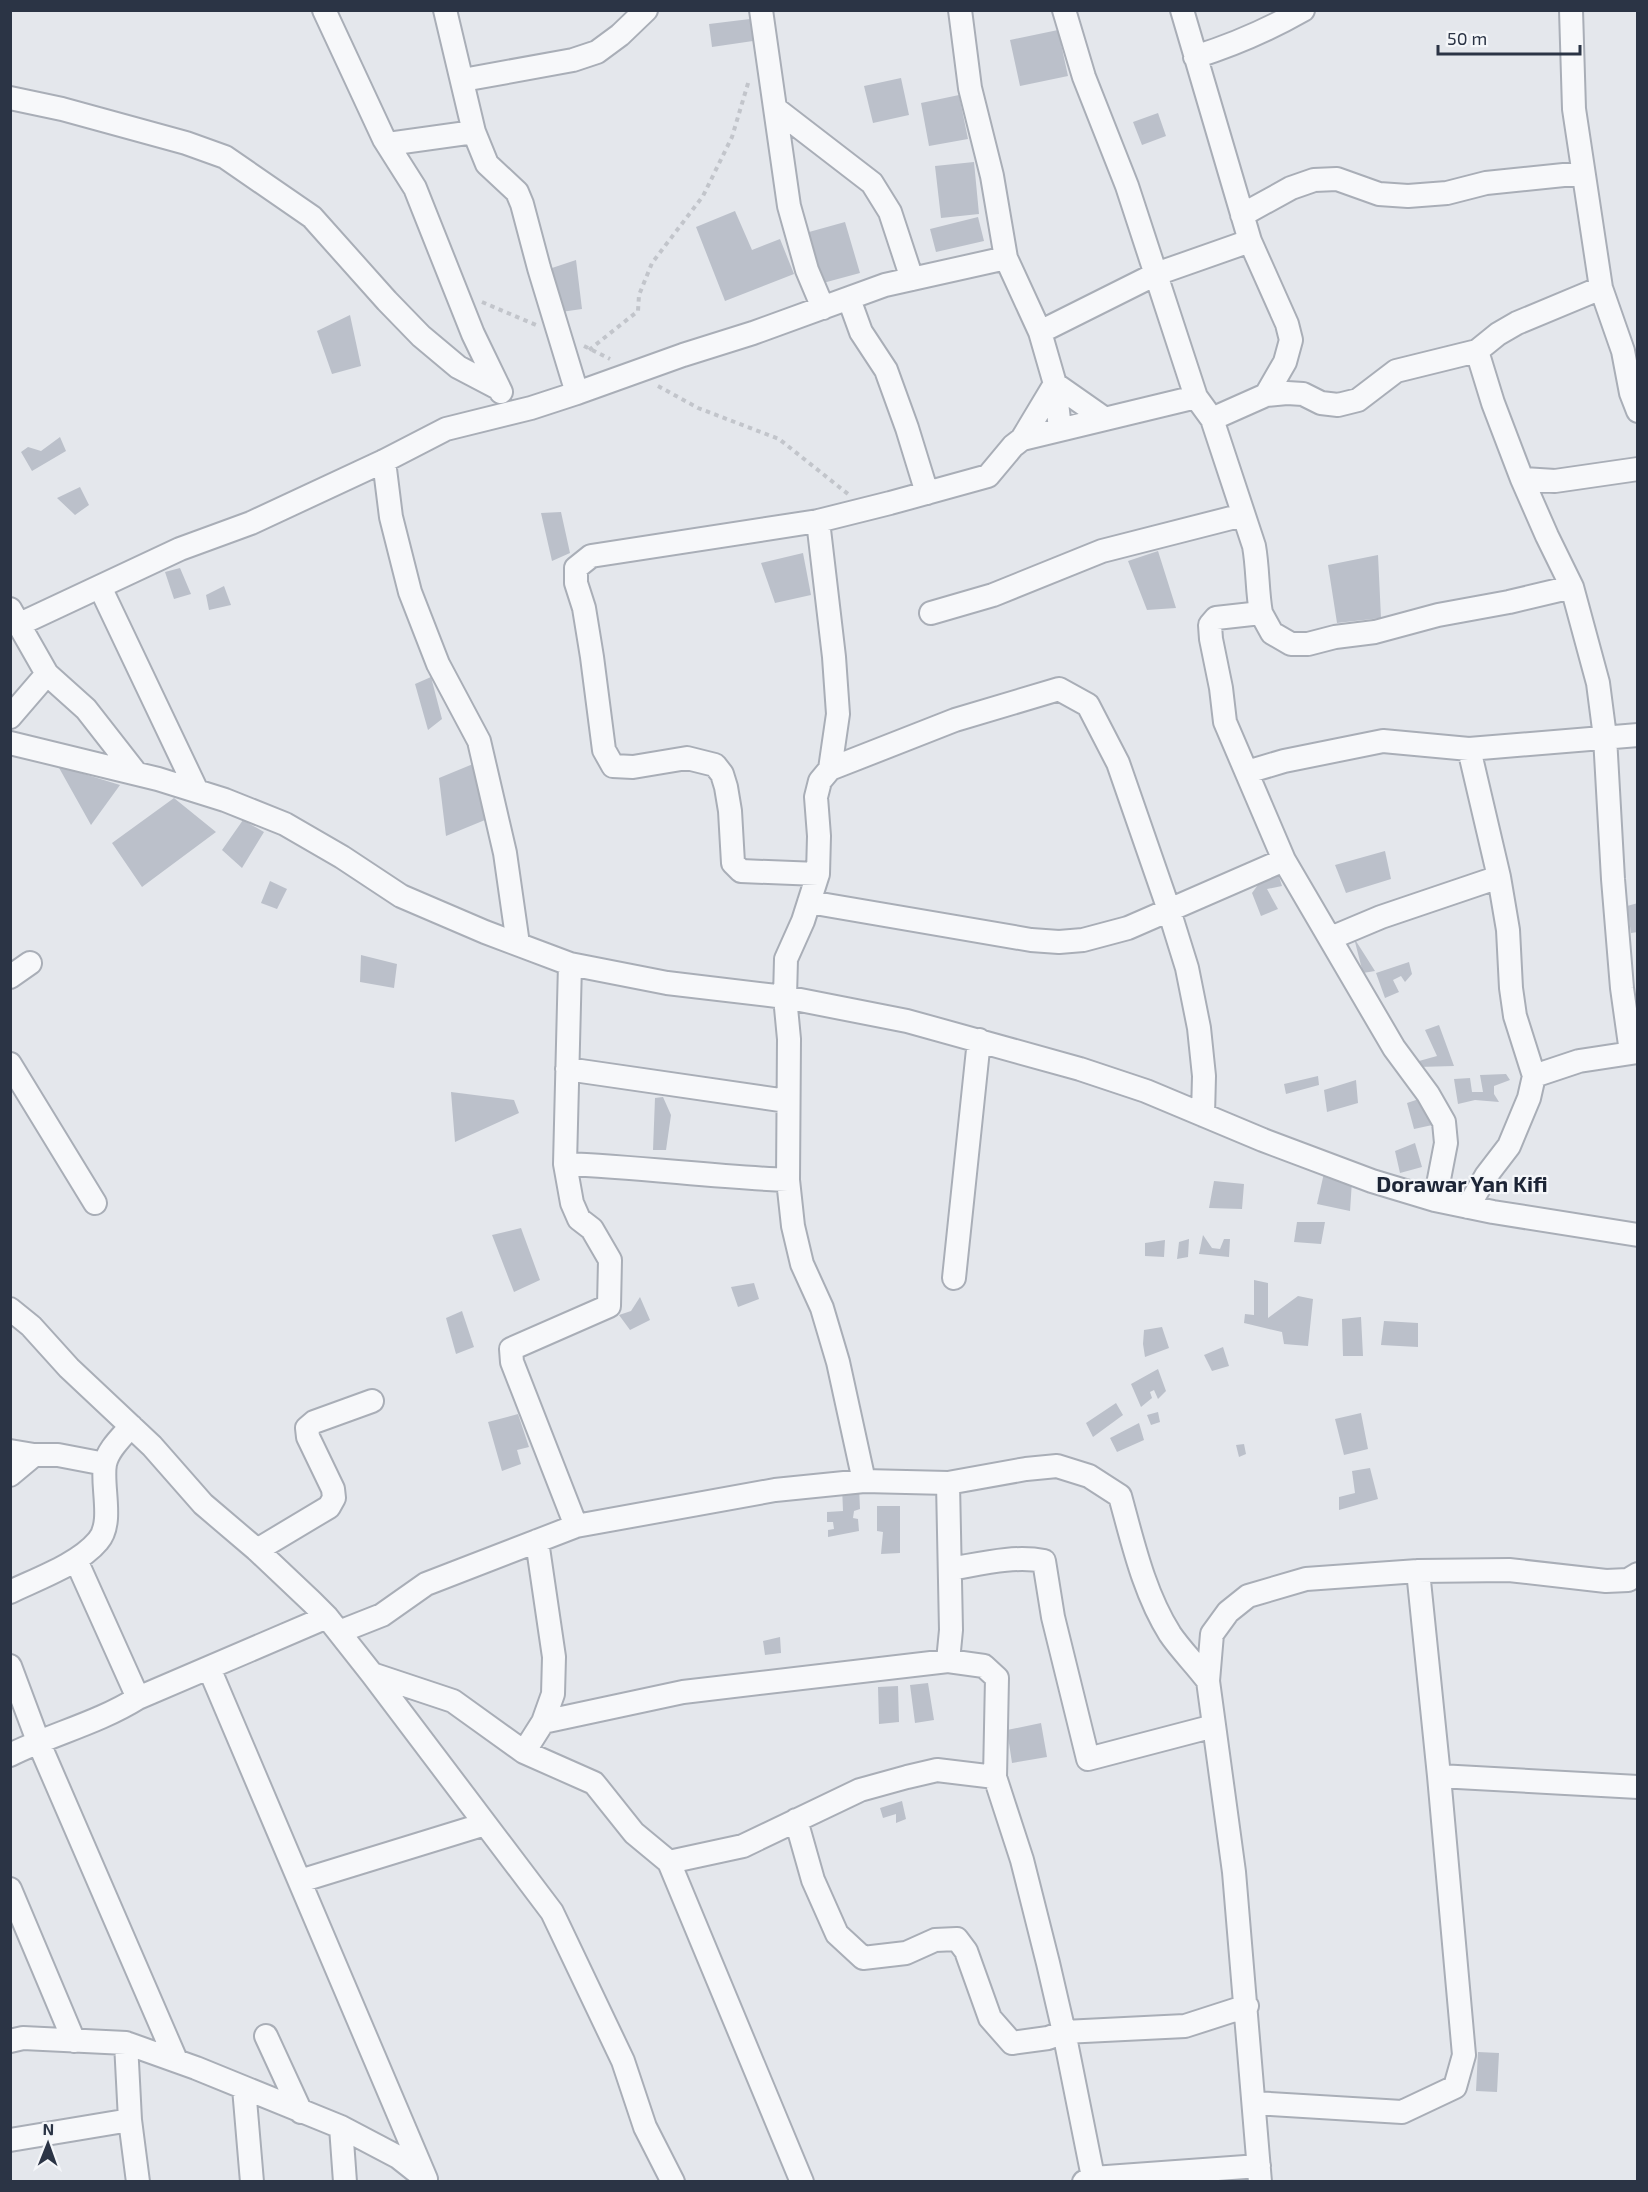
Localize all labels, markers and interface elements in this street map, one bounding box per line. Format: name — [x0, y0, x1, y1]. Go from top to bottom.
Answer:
scale bar — [1438, 18, 1580, 56]
text: 50 m — [1447, 27, 1487, 49]
district label: Dorawar Yan Kifi — [1376, 1170, 1548, 1196]
north arrow — [18, 2114, 78, 2174]
text: N — [42, 2119, 54, 2138]

